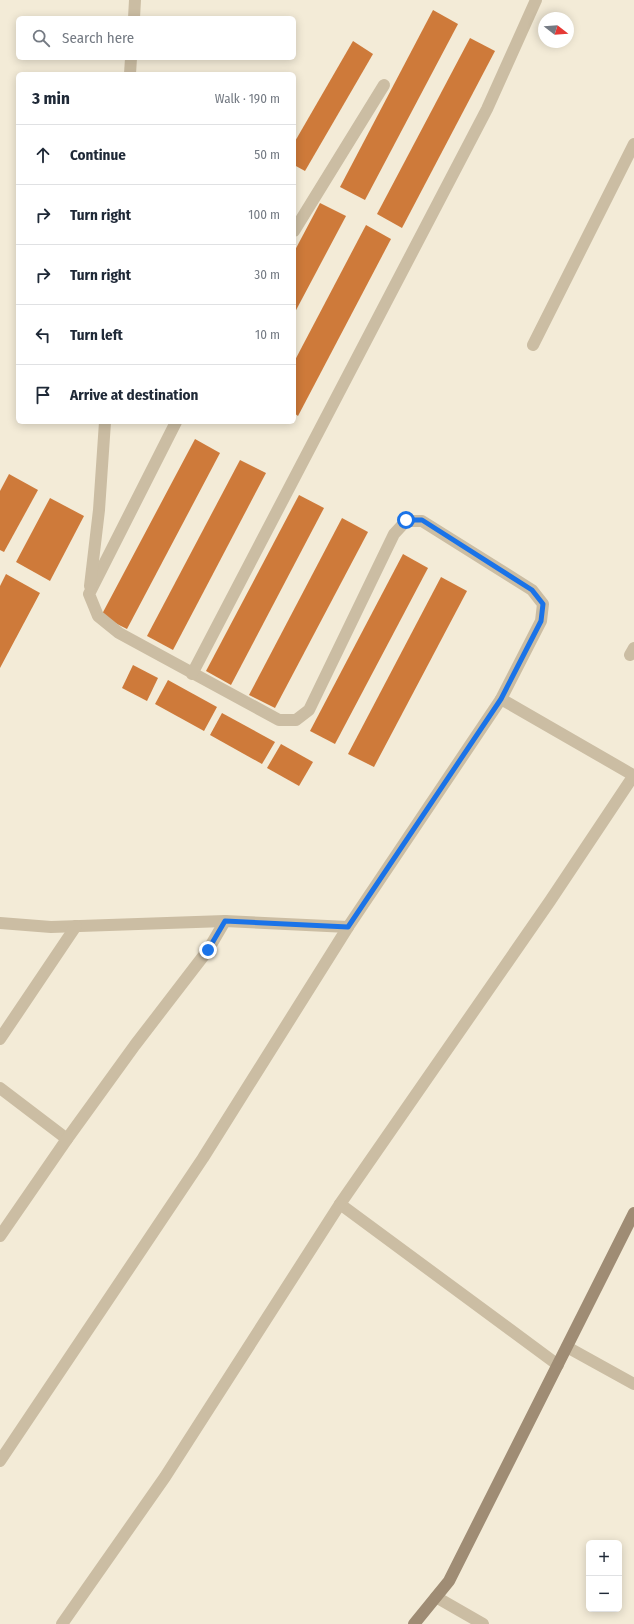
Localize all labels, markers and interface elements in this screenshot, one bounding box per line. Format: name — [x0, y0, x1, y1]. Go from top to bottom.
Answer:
north arrow — [538, 12, 574, 48]
search box — [16, 16, 296, 60]
icon: search — [30, 27, 52, 49]
text: Search here — [62, 29, 134, 47]
text: 3 min — [32, 88, 70, 109]
text: Walk · 190 m — [215, 91, 280, 106]
icon: ahead — [32, 144, 54, 166]
text: Continue — [70, 146, 126, 164]
text: 50 m — [254, 147, 280, 162]
icon: right — [32, 204, 54, 226]
text: Turn right — [70, 206, 131, 224]
text: 100 m — [248, 207, 280, 222]
icon: right — [32, 264, 54, 286]
text: Turn right — [70, 266, 131, 284]
text: 30 m — [254, 267, 280, 282]
icon: left — [32, 324, 54, 346]
text: Turn left — [70, 326, 123, 344]
text: 10 m — [255, 327, 280, 342]
icon: arrive — [32, 384, 54, 406]
text: Arrive at destination — [70, 386, 198, 404]
route start — [397, 511, 415, 529]
route end — [199, 941, 217, 959]
map controls — [586, 1540, 622, 1612]
button: + — [586, 1540, 622, 1576]
button: − — [586, 1576, 622, 1612]

